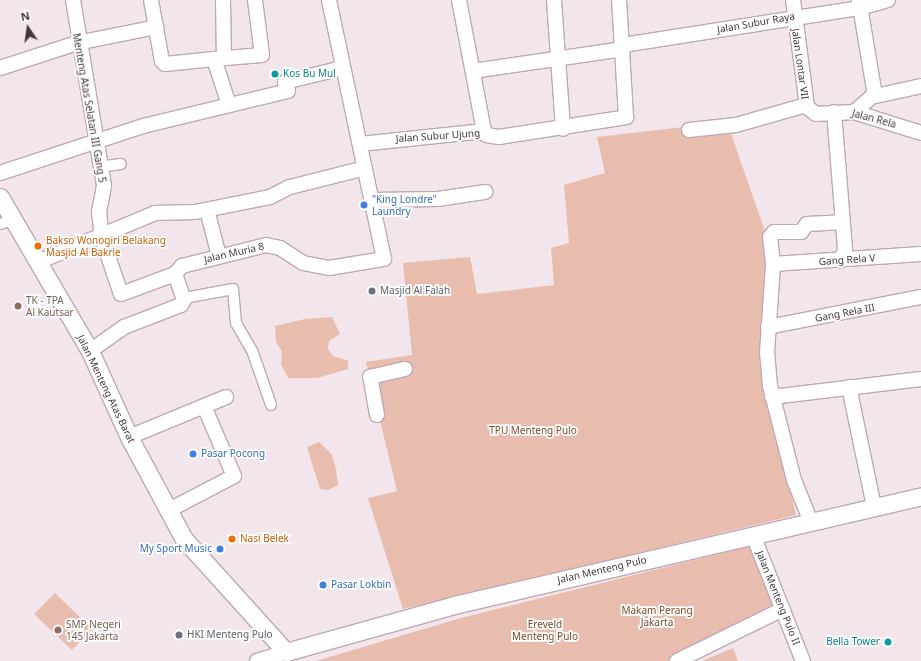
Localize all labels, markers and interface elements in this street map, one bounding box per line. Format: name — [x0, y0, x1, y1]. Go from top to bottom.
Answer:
north arrow — [8, 8, 48, 48]
text: N — [19, 8, 31, 24]
street label: Jalan Subur Raya — [716, 10, 796, 36]
street label: Jalan Lontar VII — [789, 28, 811, 100]
street label: Menteng Atas Selatan III Gang 5 — [70, 32, 108, 184]
place label: Kos Bu Mul — [283, 68, 336, 80]
marker: Kos Bu Mul — [270, 69, 280, 79]
street label: Jalan Rela — [851, 107, 897, 131]
street label: Jalan Subur Ujung — [395, 127, 481, 145]
place label: "King Londre" Laundry — [372, 193, 437, 216]
marker: "King Londre" Laundry — [359, 200, 369, 210]
place label: Bakso Wonogiri Belakang Masjid Al Bakrie — [46, 234, 166, 258]
street label: Jalan Muria 8 — [203, 240, 265, 266]
marker: Bakso Wonogiri Belakang Masjid Al Bakrie — [33, 241, 43, 251]
street label: Gang Rela V — [818, 252, 876, 268]
place label: Masjid Al Falah — [380, 285, 450, 297]
marker: Masjid Al Falah — [367, 286, 377, 296]
place label: TK - TPA Al Kautsar — [26, 294, 74, 318]
marker: TK - TPA Al Kautsar — [13, 301, 23, 311]
street label: Gang Rela III — [814, 301, 876, 325]
street label: Jalan Menteng Atas Barat — [75, 333, 137, 445]
park label: TPU Menteng Pulo — [489, 425, 577, 437]
place label: Pasar Pocong — [201, 448, 265, 460]
marker: Pasar Pocong — [188, 449, 198, 459]
place label: Nasi Belek — [240, 533, 289, 545]
marker: Nasi Belek — [227, 534, 237, 544]
place label: My Sport Music — [140, 543, 212, 555]
marker: My Sport Music — [215, 544, 225, 554]
street label: Jalan Menteng Pulo II — [754, 549, 802, 647]
street label: Jalan Menteng Pulo — [556, 554, 648, 586]
place label: Pasar Lokbin — [331, 579, 391, 591]
marker: Pasar Lokbin — [318, 580, 328, 590]
park label: Makam Perang Jakarta — [621, 604, 693, 628]
place label: SMP Negeri 145 Jakarta — [66, 618, 121, 642]
park label: Ereveld Menteng Pulo — [512, 618, 578, 642]
marker: SMP Negeri 145 Jakarta — [53, 625, 63, 635]
place label: HKI Menteng Pulo — [187, 629, 273, 641]
marker: HKI Menteng Pulo — [174, 630, 184, 640]
place label: Bella Tower — [826, 636, 880, 648]
marker: Bella Tower — [883, 637, 893, 647]

